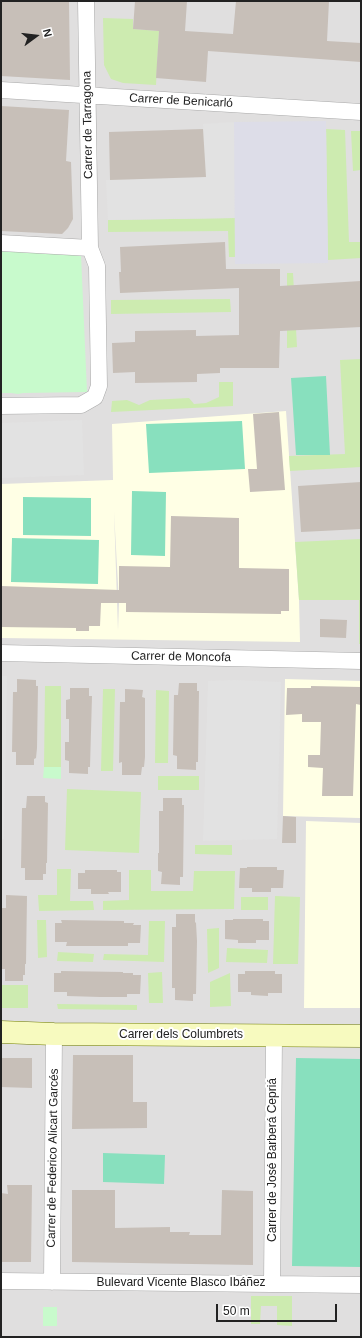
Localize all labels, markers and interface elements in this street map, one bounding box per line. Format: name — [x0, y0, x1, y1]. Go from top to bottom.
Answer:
north arrow — [16, 16, 56, 56]
text: N — [41, 27, 54, 38]
street label: Carrer de Tarragona — [80, 71, 96, 179]
street label: Carrer de Benicarló — [129, 91, 233, 111]
street label: Carrer de Moncofa — [131, 649, 231, 665]
street label: Carrer dels Columbrets — [119, 1028, 243, 1042]
street label: Carrer de Federico Alicart Garcés — [44, 1068, 62, 1248]
street label: Carrer de José Barberá Cepriá — [266, 1078, 280, 1242]
street label: Bulevard Vicente Blasco Ibáñez — [96, 1276, 266, 1290]
scale bar — [218, 1296, 339, 1322]
text: 50 m — [223, 1304, 250, 1318]

